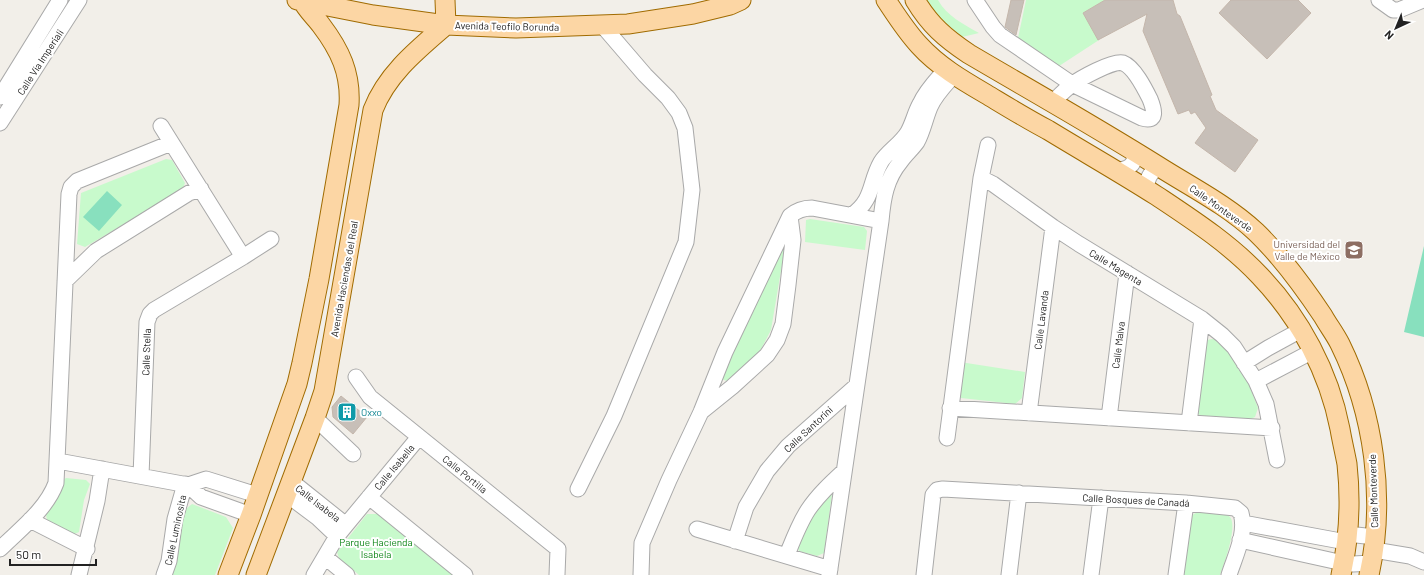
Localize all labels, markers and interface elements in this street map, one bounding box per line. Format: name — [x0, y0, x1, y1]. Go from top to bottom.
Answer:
north arrow — [1376, 8, 1416, 48]
street label: Avenida Teofilo Borunda — [455, 19, 559, 33]
street label: Calle Vía Imperiali — [14, 27, 66, 97]
text: N — [1382, 28, 1396, 43]
street label: Calle Monteverde — [1187, 182, 1255, 234]
street label: Avenida Haciendas del Real — [328, 220, 360, 338]
place label: Universidad del Valle de México — [1274, 238, 1340, 262]
school or university icon: Universidad del Valle de México — [1343, 239, 1365, 261]
street label: Calle Magenta — [1087, 246, 1145, 288]
street label: Calle Lavanda — [1031, 290, 1051, 350]
street label: Calle Malva — [1109, 321, 1127, 369]
street label: Calle Stella — [139, 328, 153, 376]
building icon: Oxxo — [336, 401, 358, 423]
street label: Calle Santorini — [781, 403, 835, 455]
place label: Oxxo — [361, 406, 382, 418]
street label: Calle Isabella — [371, 442, 417, 492]
street label: Calle Portilla — [440, 452, 490, 496]
street label: Calle Monteverde — [1366, 454, 1380, 528]
street label: Calle Isabela — [293, 482, 343, 524]
street label: Calle Bosques de Canadá — [1082, 491, 1190, 509]
street label: Calle Luminosita — [162, 494, 188, 566]
park label: Parque Hacienda Isabela — [339, 536, 413, 560]
scale bar — [10, 541, 96, 567]
text: 50 m — [16, 547, 41, 561]

